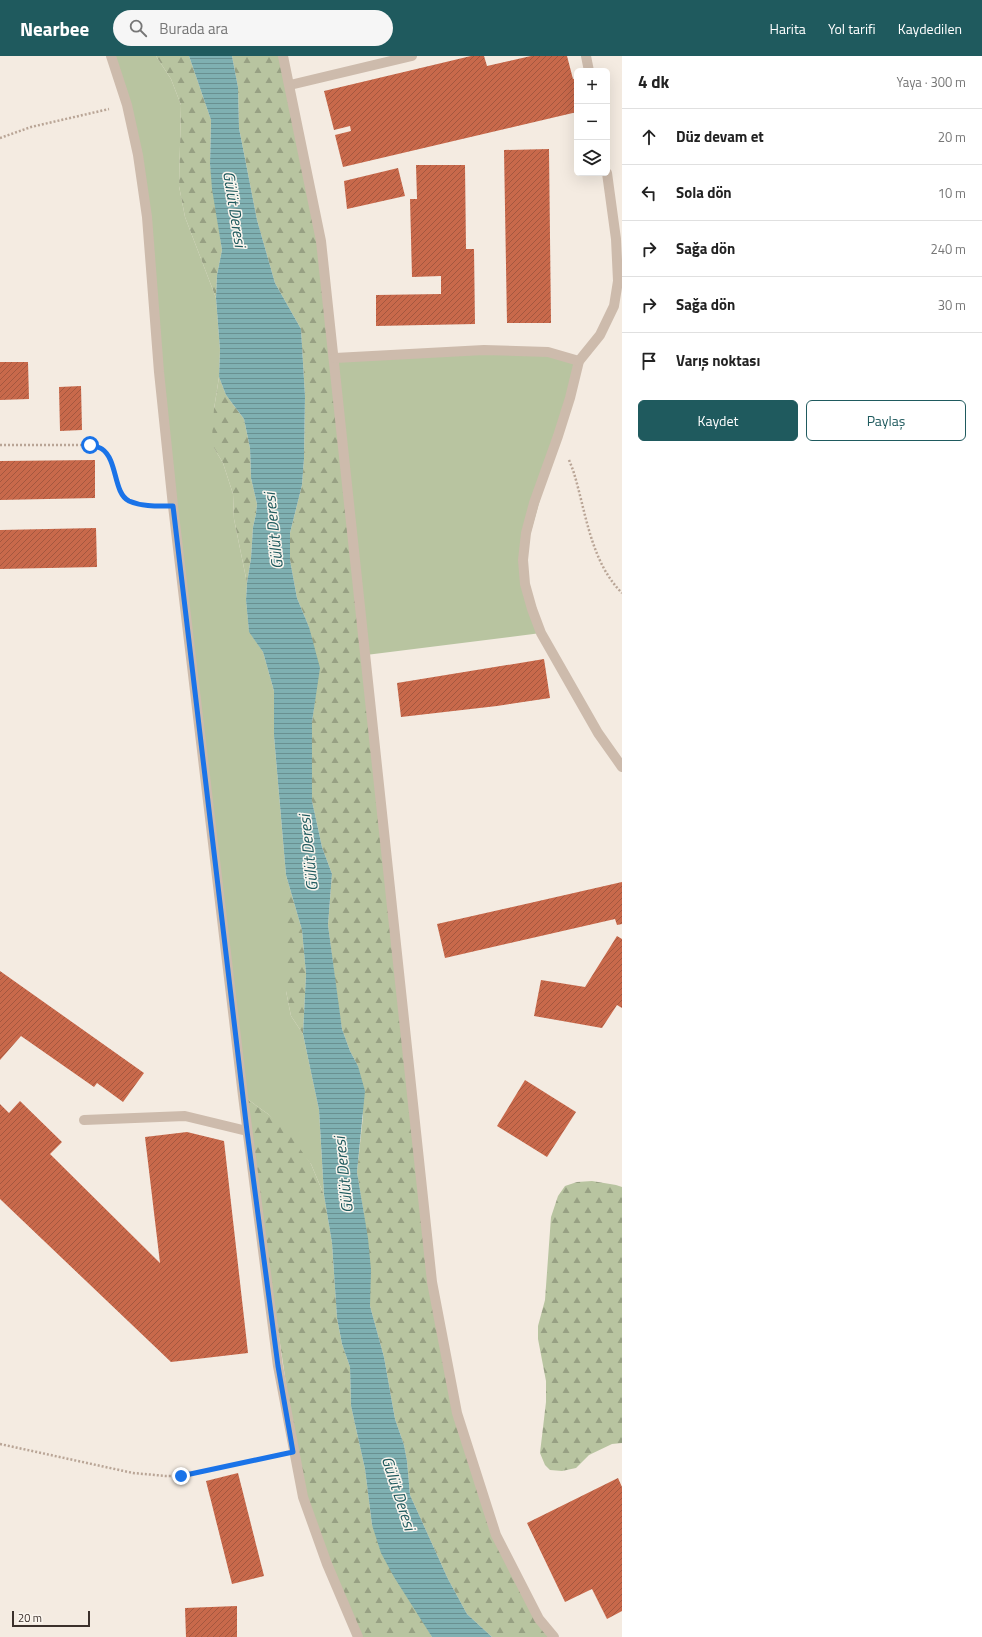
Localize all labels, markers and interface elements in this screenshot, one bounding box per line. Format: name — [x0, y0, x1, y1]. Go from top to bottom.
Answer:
search box — [113, 10, 393, 46]
text: Nearbee — [20, 14, 89, 43]
icon: search — [127, 17, 149, 39]
text: Burada ara — [159, 17, 228, 40]
text: Harita — [770, 18, 806, 39]
text: Yol tarifi — [828, 18, 876, 39]
text: Kaydedilen — [898, 18, 962, 39]
map controls — [574, 68, 610, 176]
button: + — [574, 68, 610, 104]
text: 4 dk — [638, 69, 669, 95]
text: Yaya · 300 m — [897, 72, 966, 92]
button: − — [574, 104, 610, 140]
text: Düz devam et — [676, 125, 764, 148]
icon: ahead — [638, 126, 660, 148]
text: 20 m — [938, 127, 966, 147]
button: layers — [574, 140, 610, 176]
water label: Gülüt Deresi — [217, 169, 253, 250]
text: Sola dön — [676, 181, 732, 204]
icon: left — [638, 182, 660, 204]
text: 10 m — [938, 183, 966, 203]
text: Sağa dön — [676, 237, 735, 260]
icon: right — [638, 238, 660, 260]
text: 240 m — [930, 239, 966, 259]
text: Sağa dön — [676, 293, 735, 316]
icon: right — [638, 294, 660, 316]
text: 30 m — [938, 295, 966, 315]
text: Varış noktası — [676, 349, 760, 372]
icon: arrive — [638, 350, 660, 372]
button: Kaydet — [638, 400, 798, 441]
button: Paylaş — [806, 400, 966, 441]
route start — [81, 436, 99, 454]
water label: Gülüt Deresi — [257, 490, 289, 570]
water label: Gülüt Deresi — [292, 812, 324, 892]
water label: Gülüt Deresi — [327, 1134, 359, 1214]
water label: Gülüt Deresi — [376, 1453, 423, 1535]
route end — [172, 1467, 190, 1485]
scale bar — [12, 1609, 90, 1628]
text: 20 m — [18, 1610, 42, 1626]

